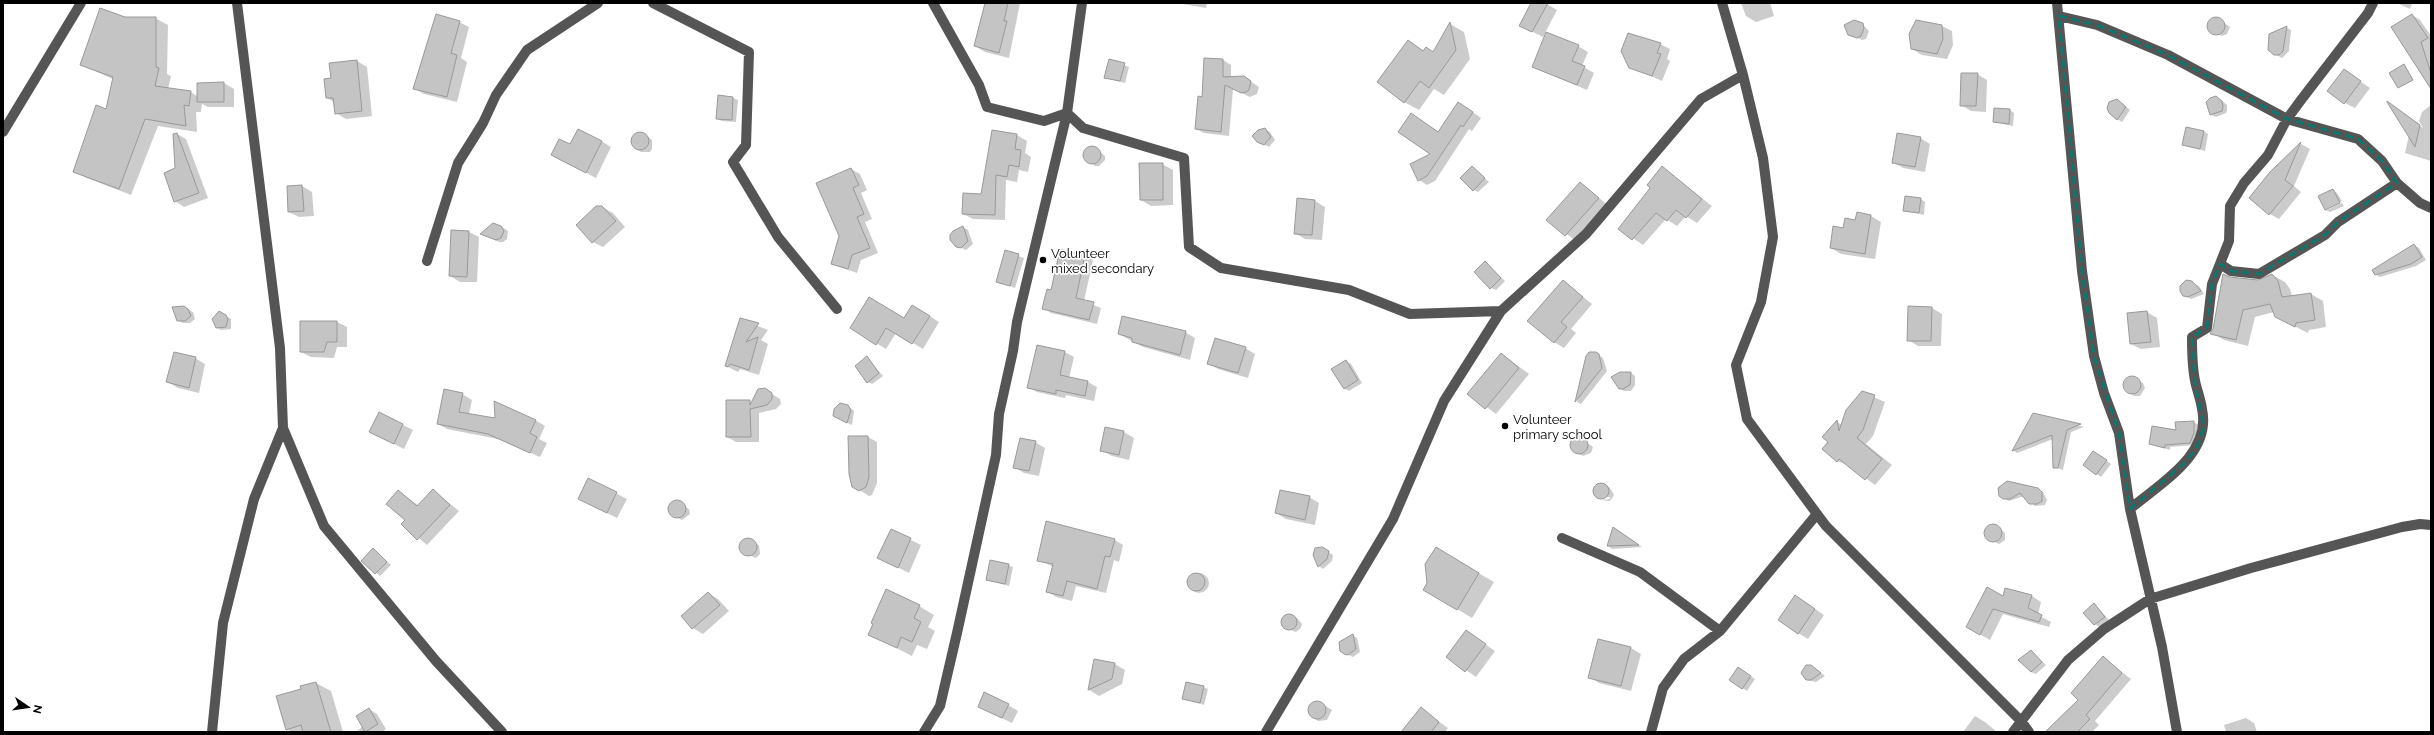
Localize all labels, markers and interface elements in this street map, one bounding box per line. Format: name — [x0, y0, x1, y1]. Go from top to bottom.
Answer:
place label: Volunteer mixed secondary — [1051, 246, 1154, 276]
marker: Volunteer mixed secondary — [1038, 255, 1048, 265]
place label: Volunteer primary school — [1513, 412, 1602, 442]
marker: Volunteer primary school — [1500, 421, 1510, 431]
north arrow — [8, 687, 48, 727]
text: N — [30, 704, 45, 715]

